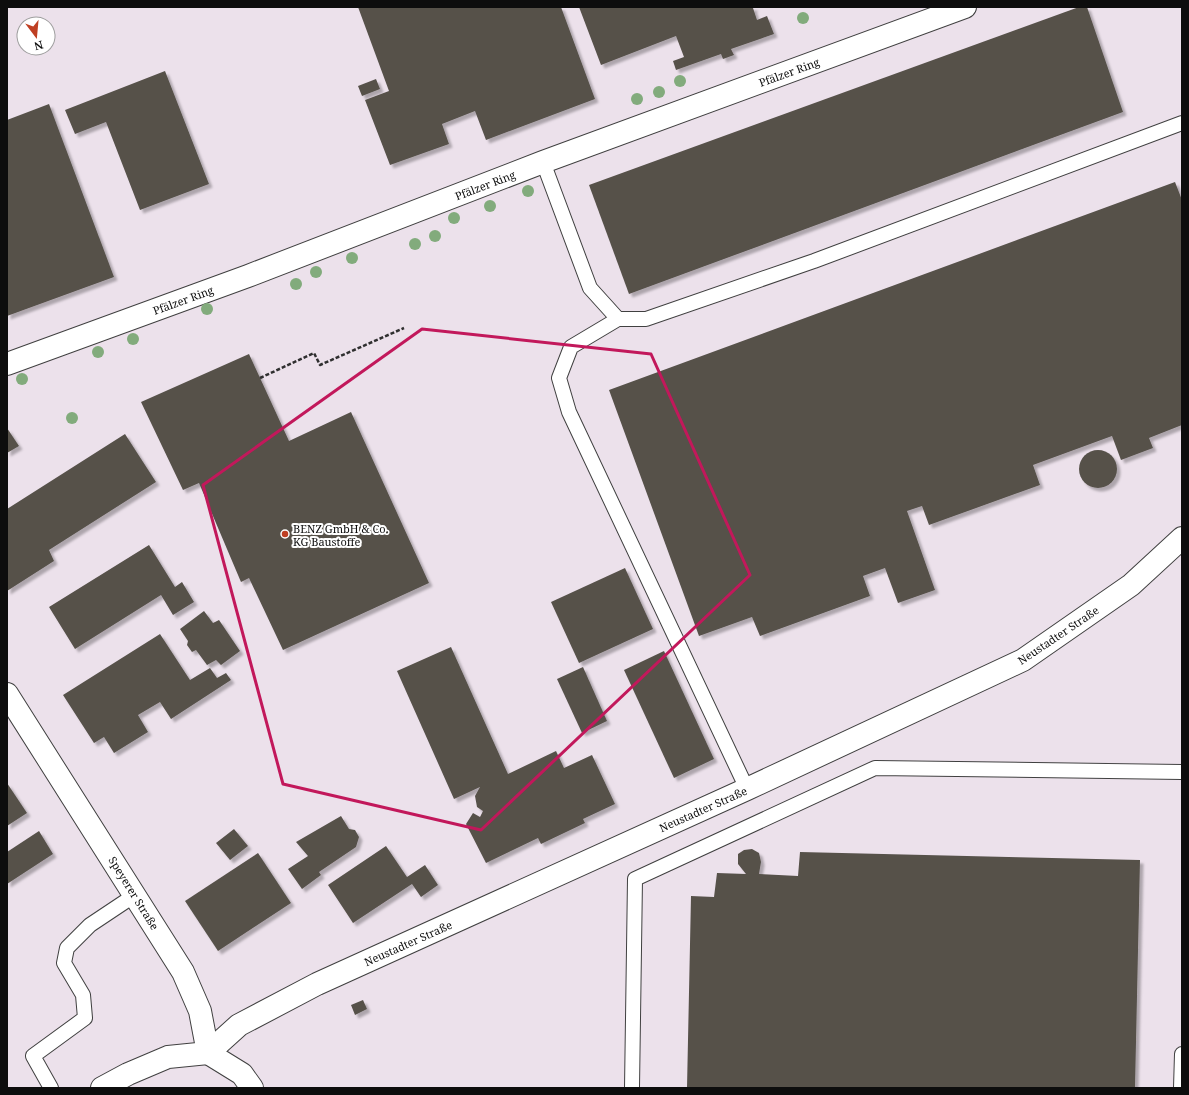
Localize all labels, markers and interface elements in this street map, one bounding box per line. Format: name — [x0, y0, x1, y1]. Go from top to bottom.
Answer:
north arrow — [16, 16, 56, 56]
text: N — [32, 38, 45, 55]
street label: Pfälzer Ring — [757, 54, 822, 90]
street label: Pfälzer Ring — [453, 167, 517, 203]
street label: Pfälzer Ring — [151, 282, 216, 318]
place label: BENZ GmbH & Co. KG Baustoffe — [293, 521, 389, 549]
marker: BENZ GmbH & Co. KG Baustoffe — [280, 529, 290, 539]
street label: Neustadter Straße — [1014, 602, 1102, 668]
street label: Neustadter Straße — [657, 783, 749, 835]
street label: Speyerer Straße — [105, 853, 163, 933]
street label: Neustadter Straße — [362, 917, 454, 969]

